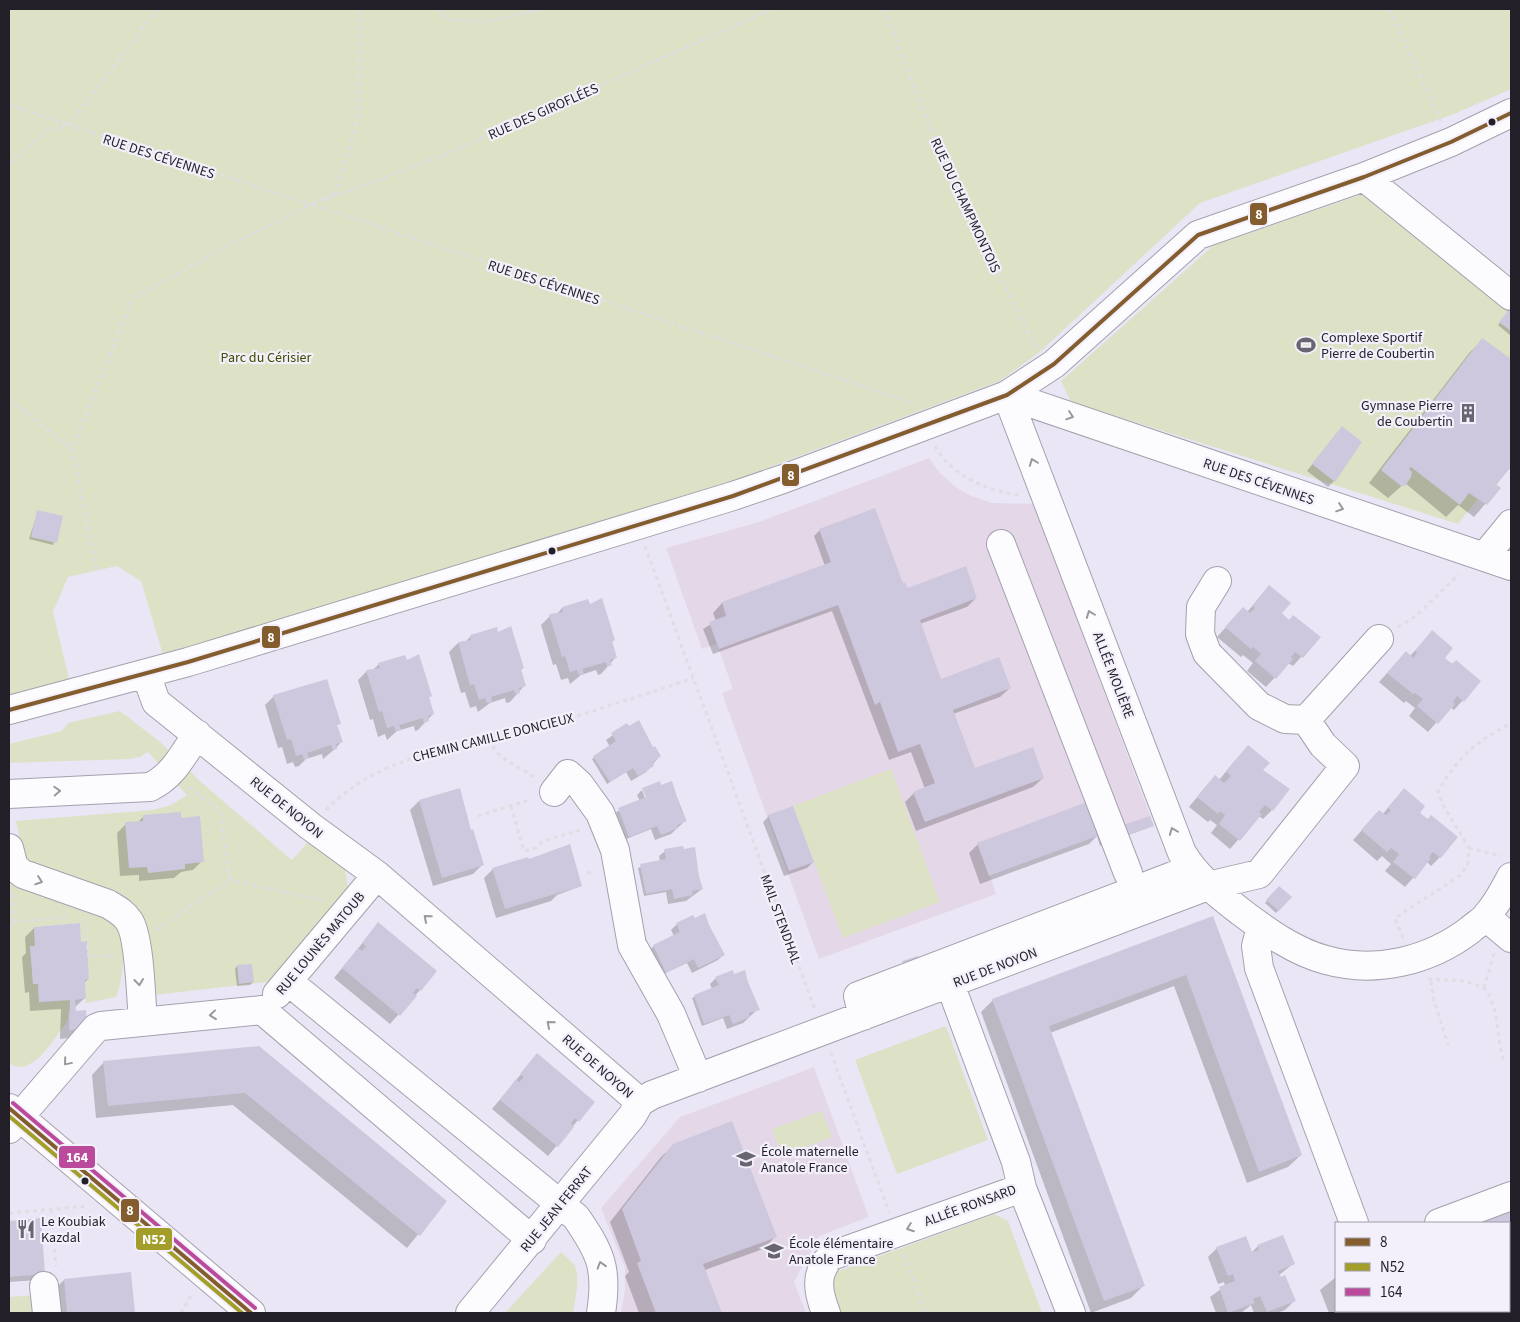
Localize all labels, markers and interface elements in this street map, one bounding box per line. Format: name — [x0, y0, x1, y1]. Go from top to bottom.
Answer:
street label: RUE DES GIROFLÉES — [485, 79, 602, 145]
unlabelled marker — [1487, 117, 1497, 127]
street label: RUE DES CÉVENNES — [100, 129, 217, 184]
street label: RUE DU CHAMPMONTOIS — [925, 135, 1005, 276]
line badge: 8 — [1249, 202, 1268, 226]
text: 8 — [1255, 205, 1263, 225]
street label: RUE DES CÉVENNES — [485, 255, 602, 310]
place label: Complexe Sportif Pierre de Coubertin — [1321, 328, 1435, 364]
sports icon: Complexe Sportif Pierre de Coubertin — [1295, 334, 1317, 356]
park label: Parc du Cérisier — [221, 348, 312, 368]
place label: Gymnase Pierre de Coubertin — [1361, 396, 1453, 432]
building icon: Gymnase Pierre de Coubertin — [1457, 402, 1479, 424]
one-way arrow — [1065, 410, 1074, 420]
street label: RUE DES CÉVENNES — [1200, 454, 1317, 510]
one-way arrow — [1028, 458, 1039, 467]
line badge: 8 — [781, 463, 800, 487]
text: 8 — [787, 466, 795, 486]
one-way arrow — [1335, 502, 1343, 512]
unlabelled marker — [547, 546, 557, 556]
one-way arrow — [1086, 610, 1097, 619]
line badge: 8 — [261, 625, 281, 649]
text: 8 — [267, 628, 275, 648]
street label: ALLÉE MOLIÈRE — [1087, 629, 1139, 722]
street label: CHEMIN CAMILLE DONCIEUX — [411, 708, 576, 768]
street label: RUE DE NOYON — [246, 772, 327, 844]
one-way arrow — [54, 786, 62, 797]
one-way arrow — [1169, 827, 1179, 836]
street label: MAIL STENDHAL — [755, 872, 806, 967]
one-way arrow — [34, 875, 43, 885]
street label: RUE LOUNÈS MATOUB — [272, 888, 370, 1000]
one-way arrow — [424, 915, 433, 924]
street label: RUE DE NOYON — [950, 943, 1040, 993]
one-way arrow — [133, 978, 144, 986]
one-way arrow — [209, 1009, 217, 1020]
one-way arrow — [546, 1021, 555, 1030]
street label: RUE DE NOYON — [557, 1030, 637, 1103]
one-way arrow — [65, 1056, 73, 1065]
place label: École maternelle Anatole France — [761, 1142, 859, 1178]
line badge: 164 — [58, 1145, 96, 1169]
text: 164 — [66, 1148, 89, 1168]
school or university icon: École maternelle Anatole France — [735, 1148, 757, 1170]
street label: RUE JEAN FERRAT — [516, 1162, 598, 1257]
unlabelled marker — [80, 1176, 90, 1186]
street label: ALLÉE RONSARD — [921, 1180, 1019, 1232]
line badge: 8 — [120, 1198, 140, 1223]
text: 8 — [126, 1201, 134, 1221]
place label: Le Koubiak Kazdal — [41, 1212, 106, 1248]
restaurant icon: Le Koubiak Kazdal — [15, 1218, 37, 1240]
one-way arrow — [906, 1222, 915, 1232]
legend — [1335, 1222, 1510, 1312]
line badge: N52 — [135, 1227, 173, 1251]
text: N52 — [142, 1230, 166, 1250]
text: 8 — [1380, 1232, 1387, 1253]
place label: École élémentaire Anatole France — [789, 1234, 894, 1270]
school or university icon: École élémentaire Anatole France — [763, 1240, 785, 1262]
text: N52 — [1380, 1257, 1405, 1278]
one-way arrow — [597, 1262, 607, 1270]
text: 164 — [1380, 1282, 1403, 1303]

